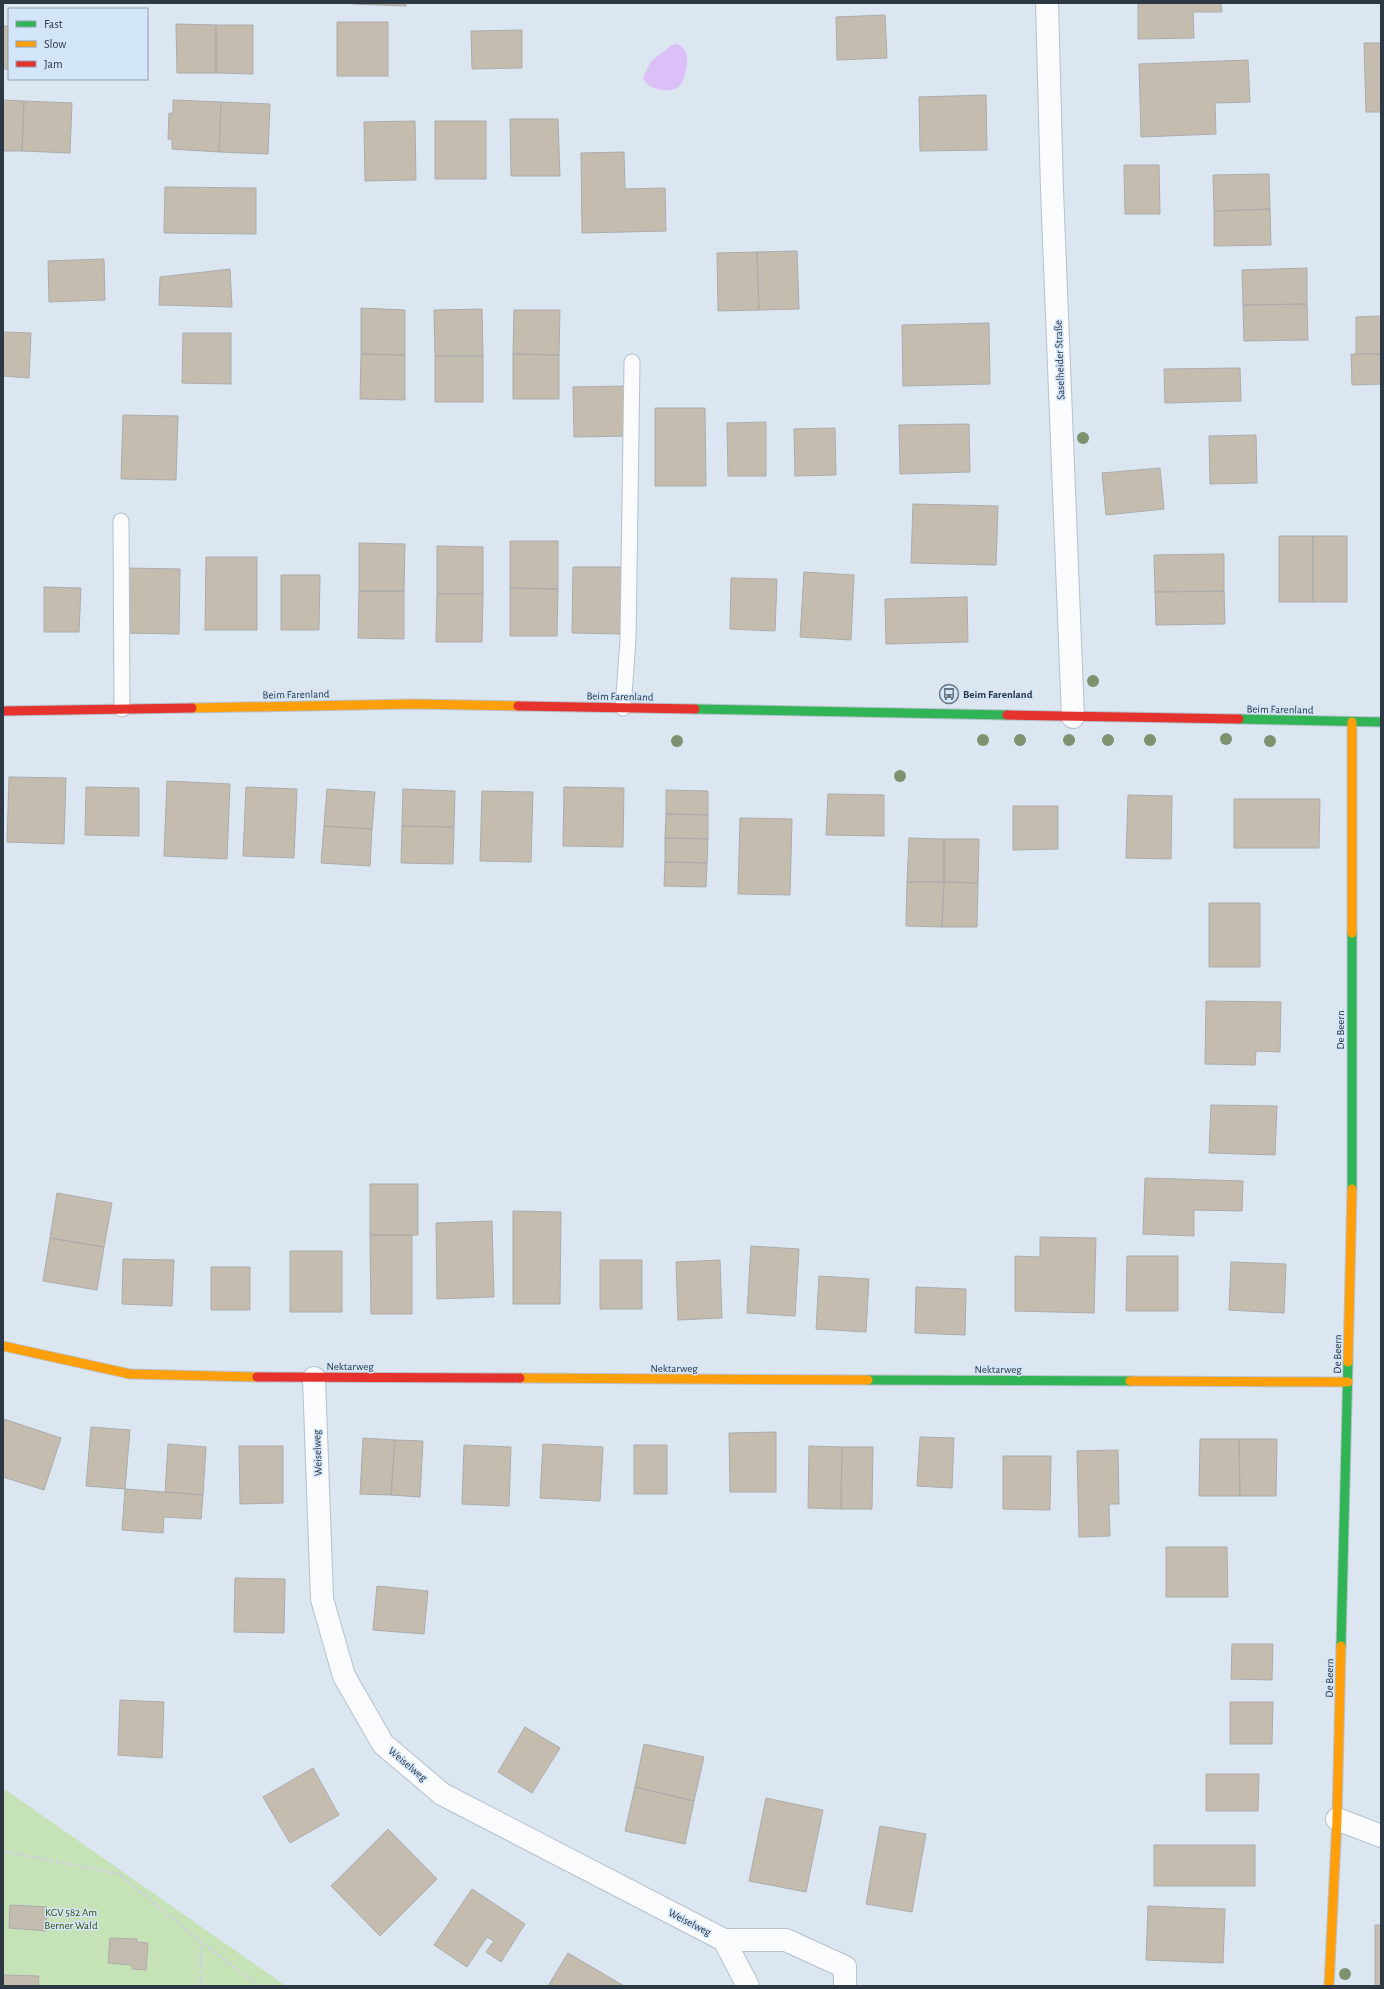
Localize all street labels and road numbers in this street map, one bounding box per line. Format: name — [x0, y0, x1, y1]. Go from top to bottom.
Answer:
street label: Saselheider Straße — [1053, 320, 1066, 400]
street label: Beim Farenland — [262, 688, 330, 701]
street label: Beim Farenland — [586, 690, 654, 703]
street label: Beim Farenland — [1246, 703, 1314, 716]
street label: De Beern — [1335, 1010, 1346, 1050]
street label: De Beern — [1332, 1334, 1343, 1374]
street label: Nektarweg — [326, 1361, 374, 1372]
street label: Nektarweg — [650, 1363, 698, 1374]
street label: Nektarweg — [974, 1364, 1022, 1375]
street label: Weiselweg — [311, 1429, 324, 1476]
street label: De Beern — [1324, 1658, 1335, 1698]
street label: Weiselweg — [386, 1745, 430, 1784]
street label: Weiselweg — [667, 1907, 714, 1938]

